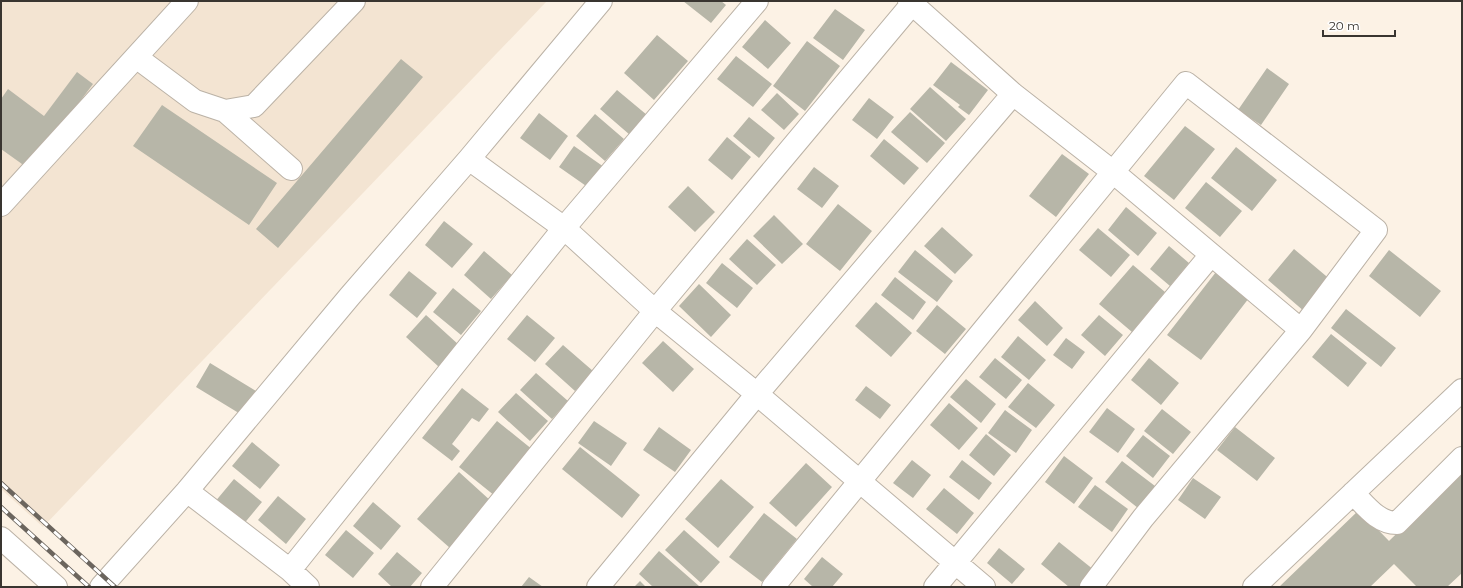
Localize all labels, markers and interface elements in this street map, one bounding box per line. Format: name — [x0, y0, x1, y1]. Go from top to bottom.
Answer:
scale bar — [1323, 12, 1395, 38]
text: 20 m — [1329, 18, 1360, 33]

